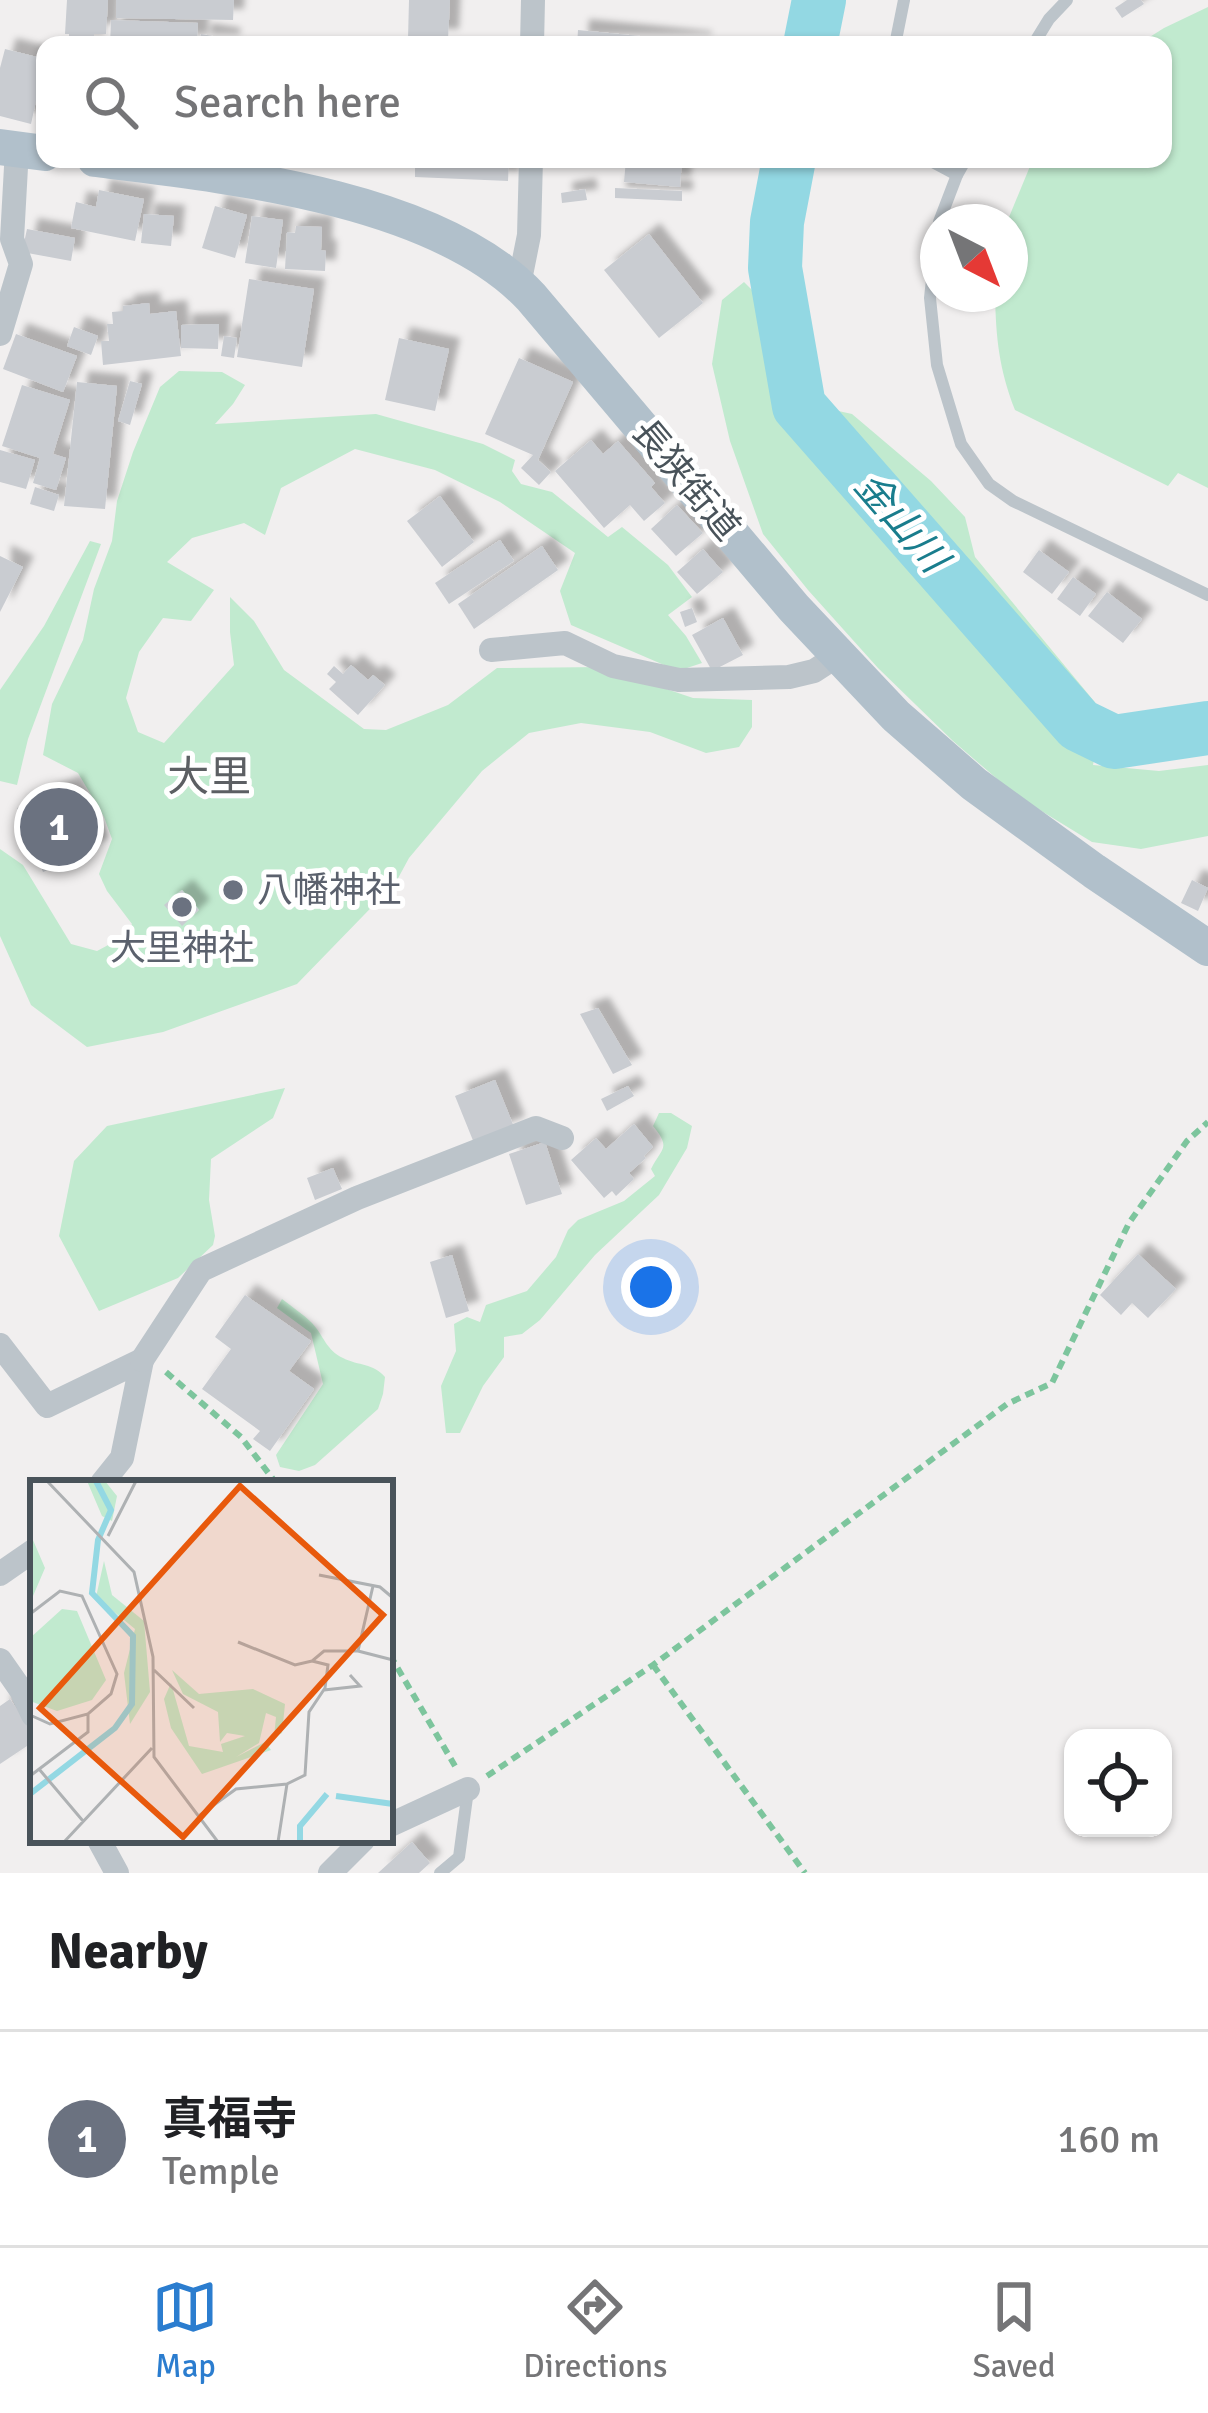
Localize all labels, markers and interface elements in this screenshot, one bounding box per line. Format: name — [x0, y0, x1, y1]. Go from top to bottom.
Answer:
search box — [36, 36, 1172, 168]
icon: search — [78, 69, 144, 135]
text: Search here — [174, 75, 401, 130]
north arrow — [920, 204, 1028, 312]
street label: 長狭街道 — [622, 410, 750, 550]
water label: 金山川 — [845, 462, 960, 585]
district label: 大里 — [167, 752, 251, 803]
pin: 1 — [20, 782, 98, 872]
place label: 八幡神社 — [257, 868, 401, 913]
marker: 八幡神社 — [220, 877, 246, 903]
marker: 大里神社 — [169, 894, 195, 920]
place label: 大里神社 — [110, 926, 254, 971]
your location — [621, 1257, 681, 1317]
inset map — [30, 1480, 393, 1843]
map controls — [1064, 1729, 1172, 1837]
button: locate — [1064, 1729, 1172, 1837]
text: Nearby — [48, 1920, 208, 1983]
text: 真福寺 — [162, 2092, 297, 2147]
text: 1 — [76, 2115, 98, 2163]
text: 160 m — [1057, 2115, 1160, 2163]
text: Temple — [162, 2147, 280, 2195]
tab: Map — [152, 2274, 218, 2387]
tab: Directions — [523, 2274, 668, 2387]
tab: Saved — [972, 2274, 1056, 2387]

